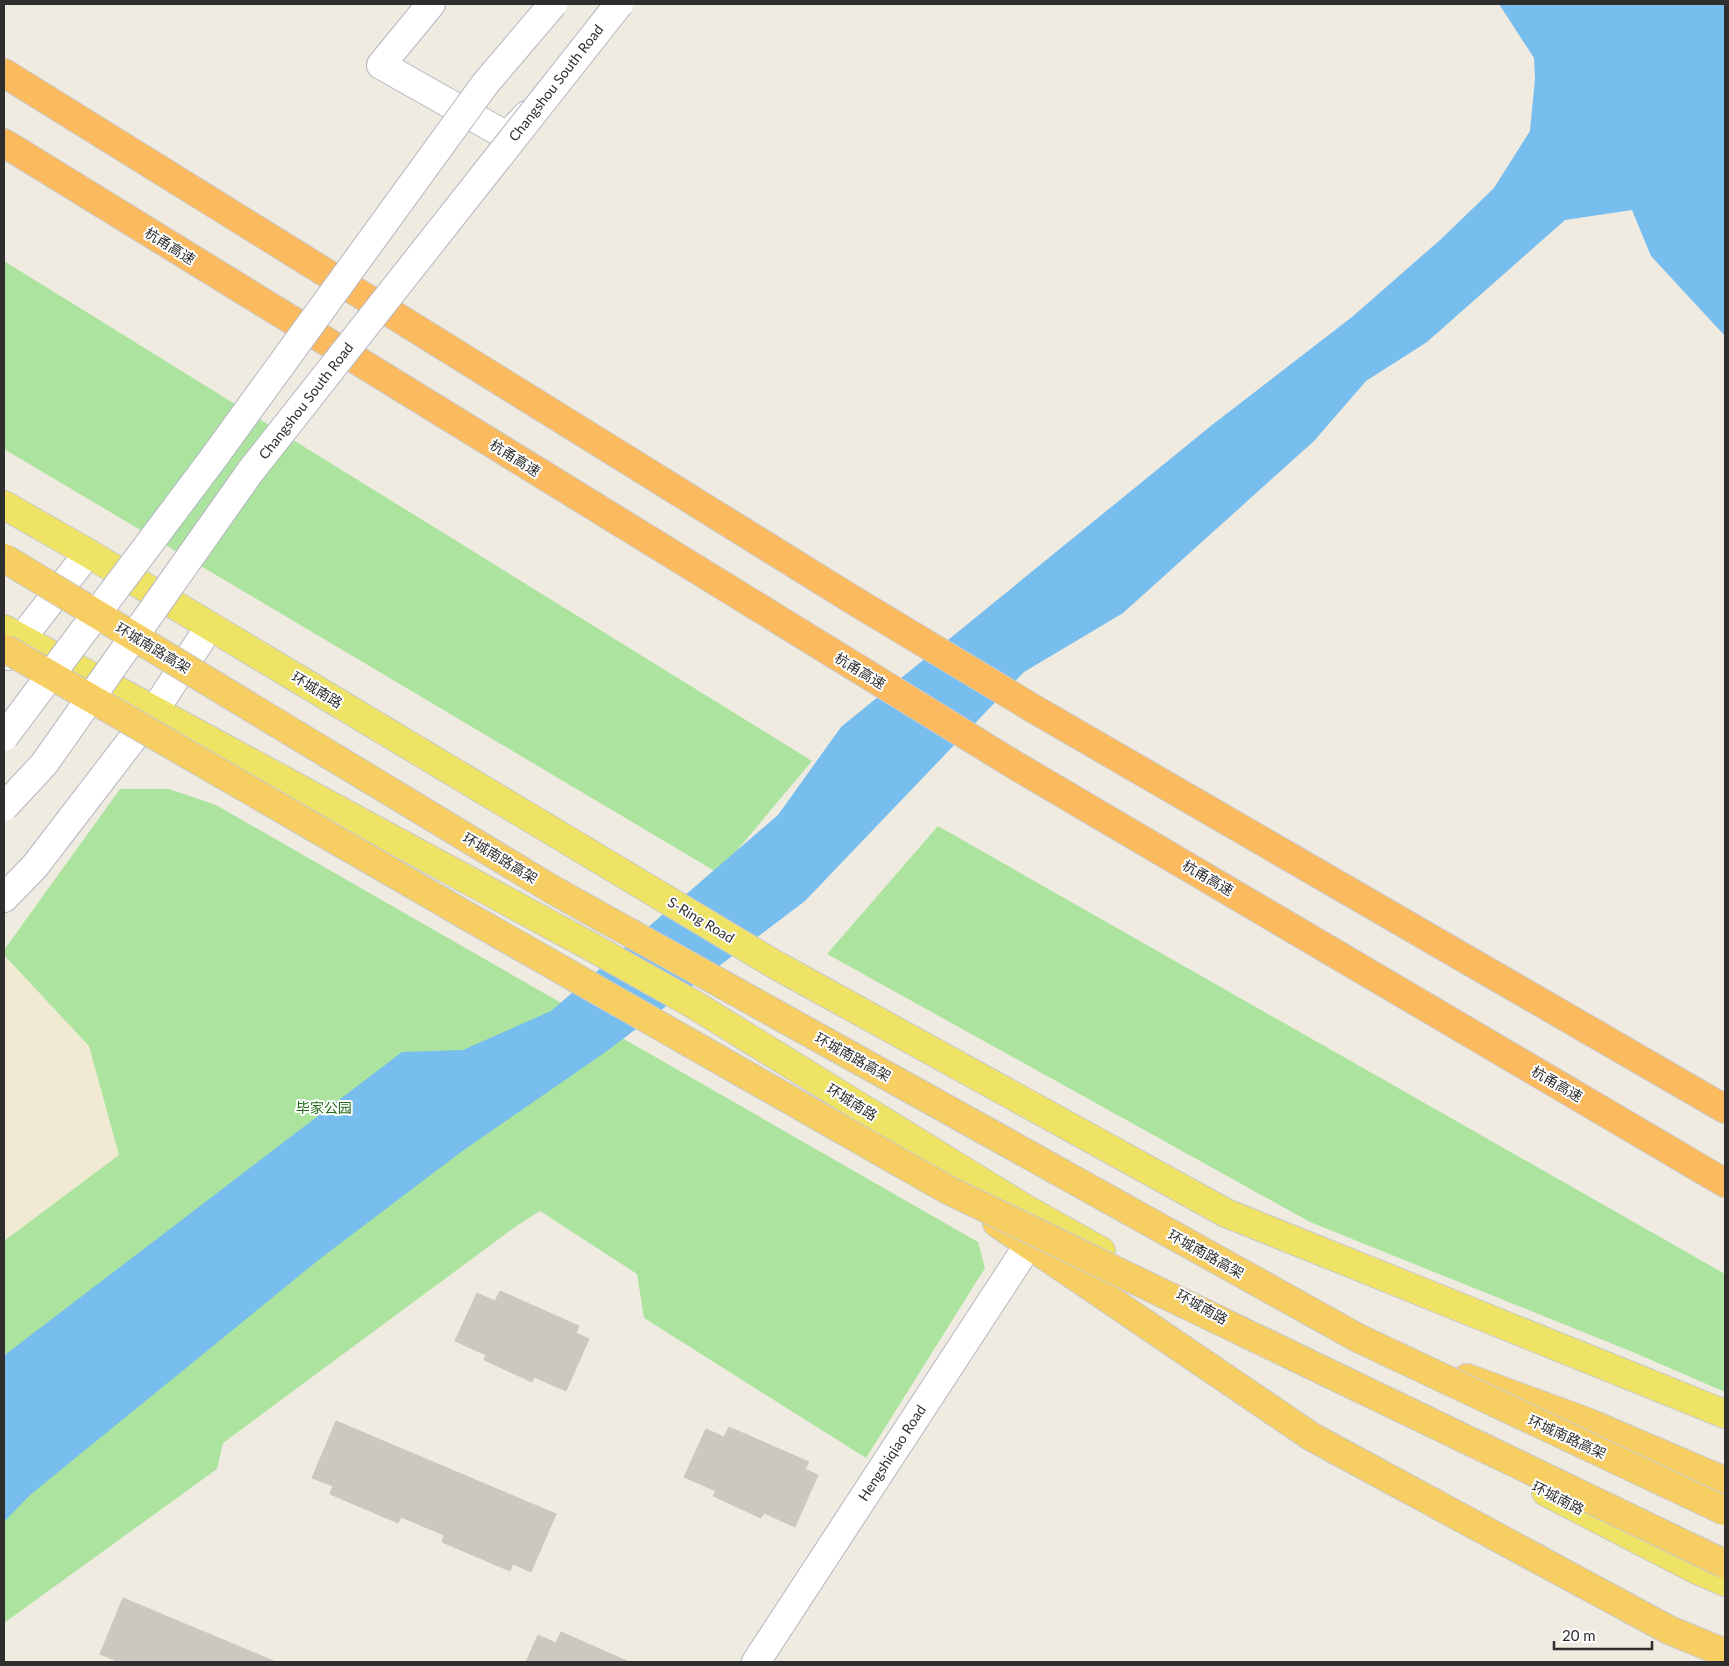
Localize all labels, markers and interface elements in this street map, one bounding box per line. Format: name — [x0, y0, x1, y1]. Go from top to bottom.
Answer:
street label: Changshou South Road — [505, 21, 606, 144]
street label: 杭甬高速 — [142, 224, 199, 268]
street label: Changshou South Road — [255, 339, 356, 462]
street label: 杭甬高速 — [487, 436, 544, 480]
street label: 环城南路高架 — [113, 619, 194, 676]
street label: 杭甬高速 — [832, 649, 889, 692]
street label: 环城南路 — [289, 668, 346, 711]
street label: 环城南路高架 — [460, 829, 541, 886]
street label: 杭甬高速 — [1180, 856, 1237, 899]
street label: S-Ring Road — [665, 893, 738, 946]
street label: 环城南路高架 — [812, 1029, 894, 1084]
street label: 杭甬高速 — [1529, 1062, 1586, 1105]
street label: 环城南路 — [824, 1080, 881, 1124]
park label: 毕家公园 — [296, 1099, 352, 1116]
street label: 环城南路高架 — [1165, 1226, 1247, 1281]
street label: 环城南路 — [1174, 1286, 1231, 1328]
street label: Hengshiqiao Road — [854, 1402, 929, 1504]
street label: 环城南路高架 — [1526, 1411, 1609, 1462]
street label: 环城南路 — [1529, 1477, 1587, 1518]
scale bar — [1554, 1618, 1652, 1650]
text: 20 m — [1562, 1626, 1596, 1644]

